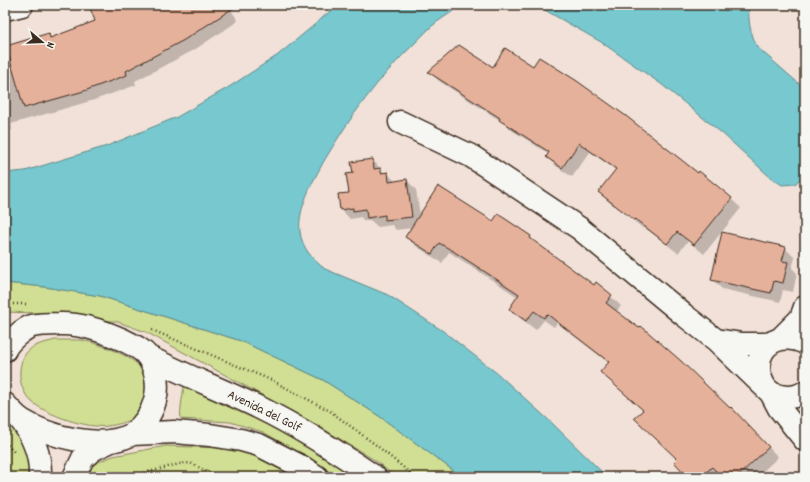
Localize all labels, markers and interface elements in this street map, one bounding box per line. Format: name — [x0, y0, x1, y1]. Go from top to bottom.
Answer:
north arrow — [22, 22, 62, 62]
text: N — [41, 39, 58, 50]
street label: Avenida del Golf — [224, 386, 304, 438]

